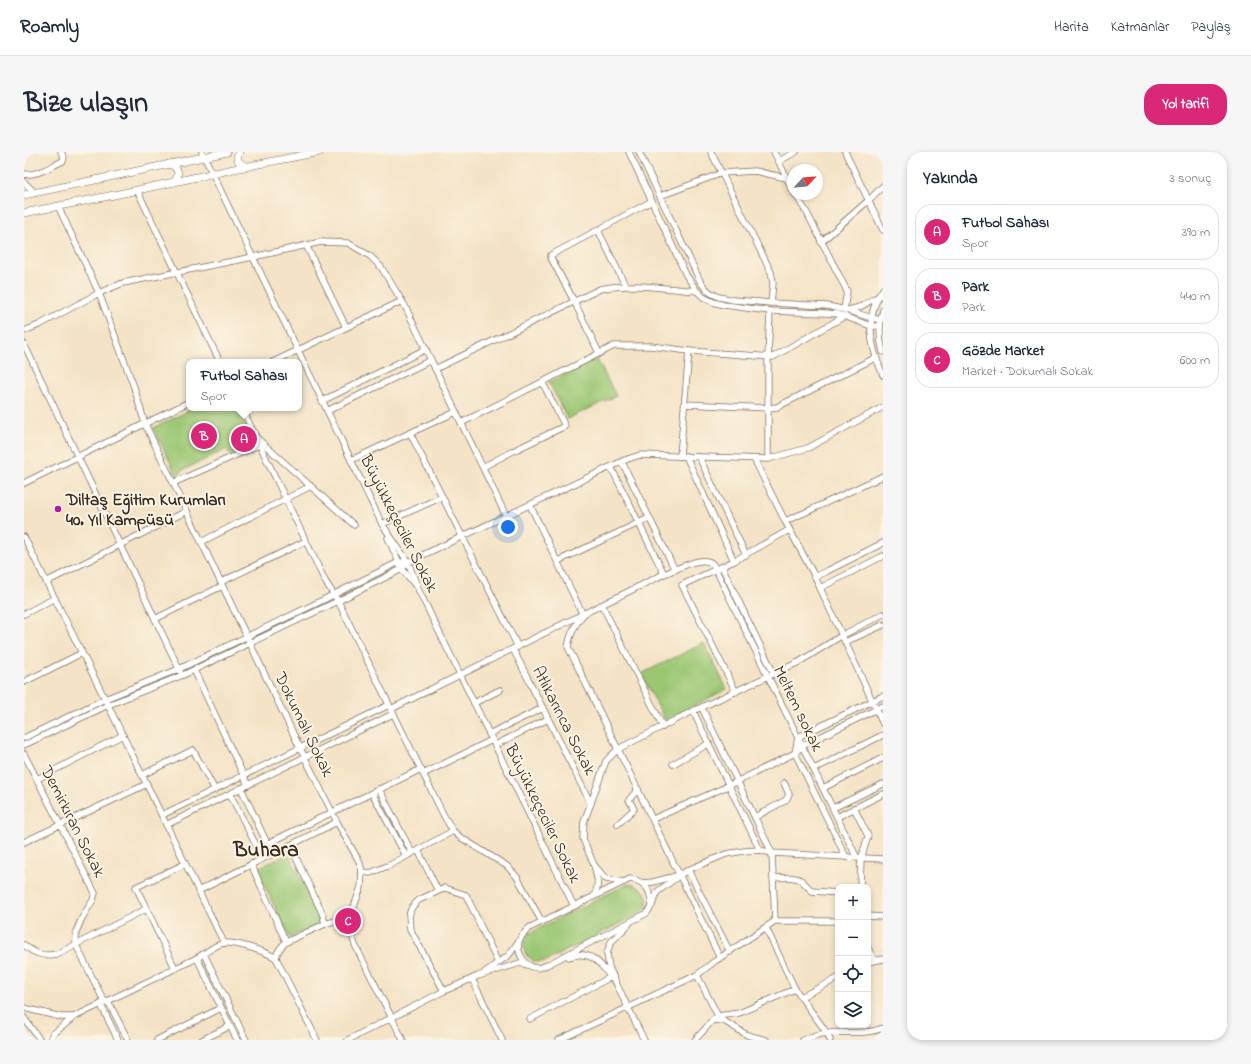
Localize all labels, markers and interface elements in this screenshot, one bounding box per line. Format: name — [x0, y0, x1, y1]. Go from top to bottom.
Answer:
text: Roamly — [20, 14, 79, 41]
text: Harita — [1054, 17, 1089, 38]
text: Katmanlar — [1111, 17, 1169, 38]
text: Paylaş — [1191, 17, 1231, 38]
text: Bize ulaşın — [24, 84, 148, 125]
button: Yol tarifi — [1144, 84, 1227, 125]
north arrow — [787, 164, 823, 200]
text: Yakında — [923, 166, 978, 191]
text: 3 sonuç — [1169, 169, 1211, 188]
text: Futbol Sahası — [962, 212, 1049, 234]
text: A — [933, 223, 941, 242]
text: 390 m — [1182, 223, 1210, 242]
text: Spor — [962, 234, 988, 253]
text: Park — [962, 276, 989, 298]
text: B — [933, 287, 941, 306]
text: 440 m — [1180, 287, 1210, 306]
text: Park — [962, 298, 986, 317]
text: Gözde Market — [962, 340, 1045, 362]
text: C — [933, 351, 941, 370]
text: 600 m — [1180, 351, 1210, 370]
popup — [186, 359, 302, 411]
text: Market · Dokumalı Sokak — [962, 362, 1093, 381]
text: Futbol Sahası — [200, 365, 288, 387]
text: Spor — [200, 387, 227, 406]
pin: B — [191, 421, 217, 451]
pin: A — [231, 424, 257, 454]
street label: Büyükkeçeciler Sokak — [352, 449, 445, 598]
place label: Diltaş Eğitim Kurumları 40. Yıl Kampüsü — [65, 488, 226, 533]
marker: Diltaş Eğitim Kurumları 40. Yıl Kampüsü — [53, 504, 63, 514]
your location — [498, 517, 518, 537]
street label: Atlıkarınca Sokak — [525, 662, 602, 780]
street label: Meltem sokak — [766, 662, 829, 756]
street label: Dokumalı Sokak — [267, 667, 340, 782]
street label: Büyükkeçeciler Sokak — [497, 739, 587, 888]
street label: Demirkıran Sokak — [33, 761, 112, 882]
district label: Buhara — [232, 836, 299, 866]
map controls — [835, 884, 871, 1028]
button: + — [835, 884, 871, 920]
pin: C — [335, 906, 361, 936]
button: − — [835, 920, 871, 956]
button: locate — [835, 956, 871, 992]
button: layers — [835, 992, 871, 1028]

